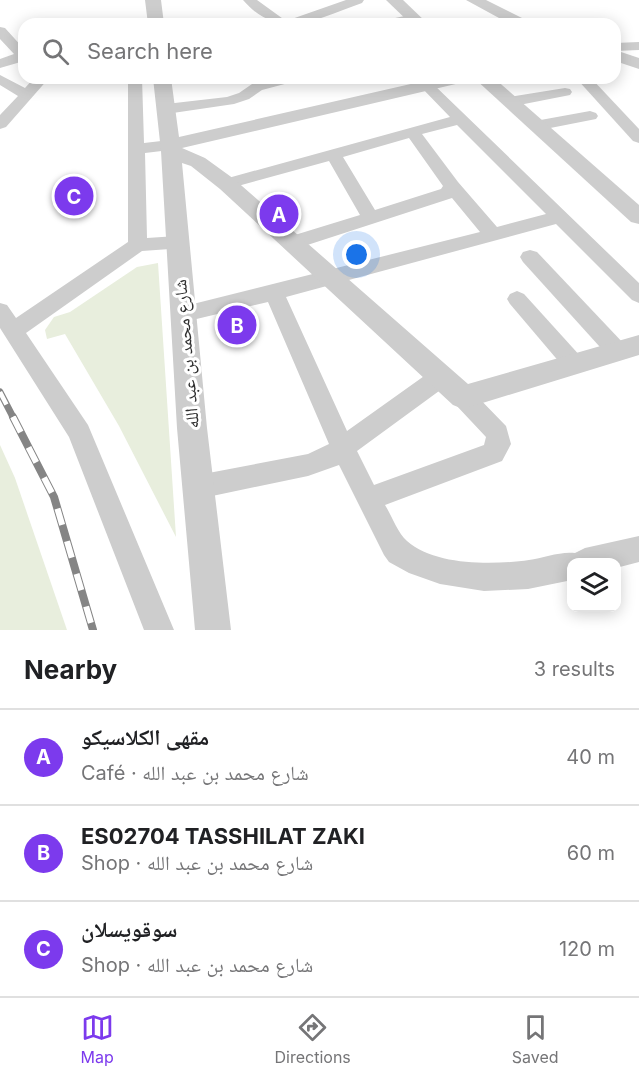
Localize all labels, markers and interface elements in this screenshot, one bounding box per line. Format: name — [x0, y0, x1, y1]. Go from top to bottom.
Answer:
search box — [18, 18, 621, 84]
icon: search — [39, 35, 72, 68]
text: Search here — [87, 38, 213, 64]
pin: C — [54, 174, 94, 218]
pin: A — [260, 192, 298, 236]
your location — [342, 240, 371, 269]
street label: شارع محمد بن عبد الله — [169, 278, 204, 429]
pin: B — [218, 302, 256, 348]
map controls — [567, 558, 621, 612]
button: layers — [567, 558, 621, 612]
text: Nearby — [24, 654, 117, 685]
text: 3 results — [534, 657, 615, 681]
text: مقهى الكلاسيكو — [81, 724, 209, 750]
text: A — [36, 745, 51, 769]
text: 40 m — [566, 745, 615, 769]
text: Café · شارع محمد بن عبد الله — [81, 761, 309, 785]
text: ES02704 TASSHILAT ZAKI — [81, 823, 365, 849]
text: B — [37, 841, 50, 865]
text: 60 m — [567, 841, 615, 865]
text: Shop · شارع محمد بن عبد الله — [81, 851, 313, 875]
text: سوقويسلان — [81, 916, 177, 942]
text: C — [36, 937, 51, 961]
text: 120 m — [559, 937, 615, 961]
text: Shop · شارع محمد بن عبد الله — [81, 953, 313, 977]
tab: Map — [80, 1011, 114, 1067]
tab: Directions — [275, 1011, 351, 1067]
tab: Saved — [512, 1011, 559, 1067]

